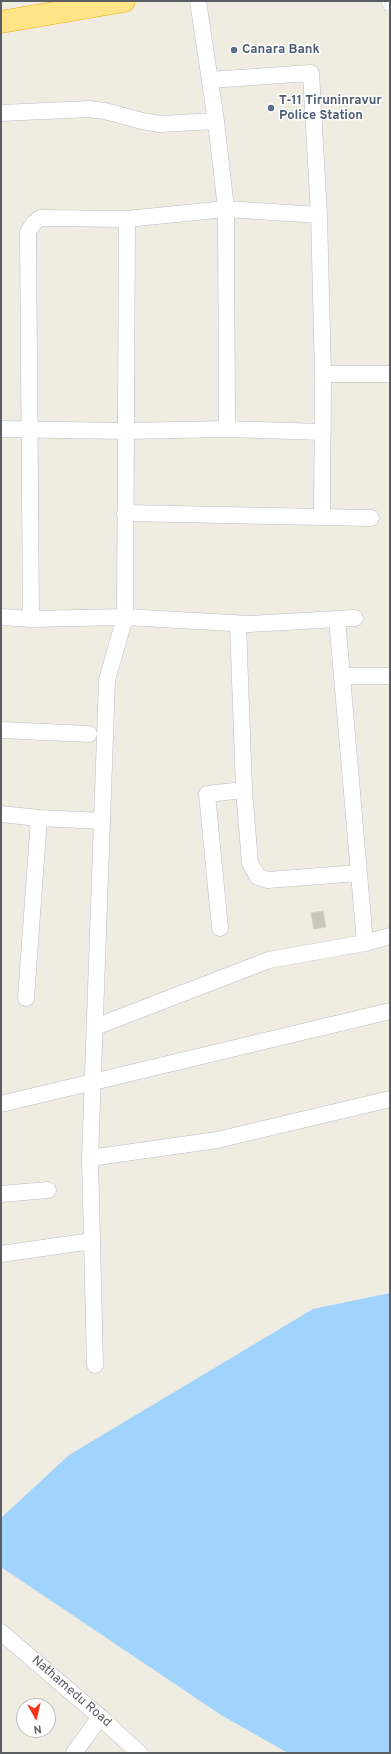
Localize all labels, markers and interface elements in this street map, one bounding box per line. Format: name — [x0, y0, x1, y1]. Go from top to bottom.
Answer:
place label: Canara Bank — [242, 42, 320, 58]
marker: Canara Bank — [229, 45, 239, 55]
place label: T-11 Tiruninravur Police Station — [279, 93, 382, 124]
marker: T-11 Tiruninravur Police Station — [266, 103, 276, 113]
street label: Nathamedu Road — [28, 1653, 114, 1731]
north arrow — [16, 1698, 56, 1738]

